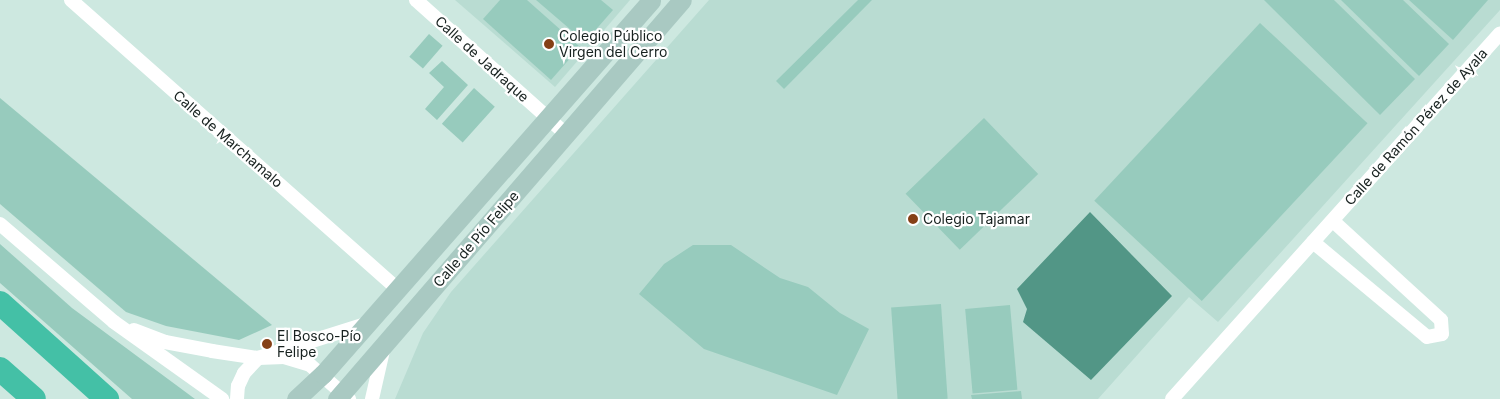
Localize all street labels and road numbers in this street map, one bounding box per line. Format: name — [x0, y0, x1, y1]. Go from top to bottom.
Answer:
street label: Calle de Jadraque — [432, 13, 532, 105]
street label: Calle de Ramón Pérez de Ayala — [1341, 45, 1491, 209]
street label: Calle de Marchamalo — [170, 87, 286, 191]
street label: Calle de Pío Felipe — [430, 188, 522, 290]

